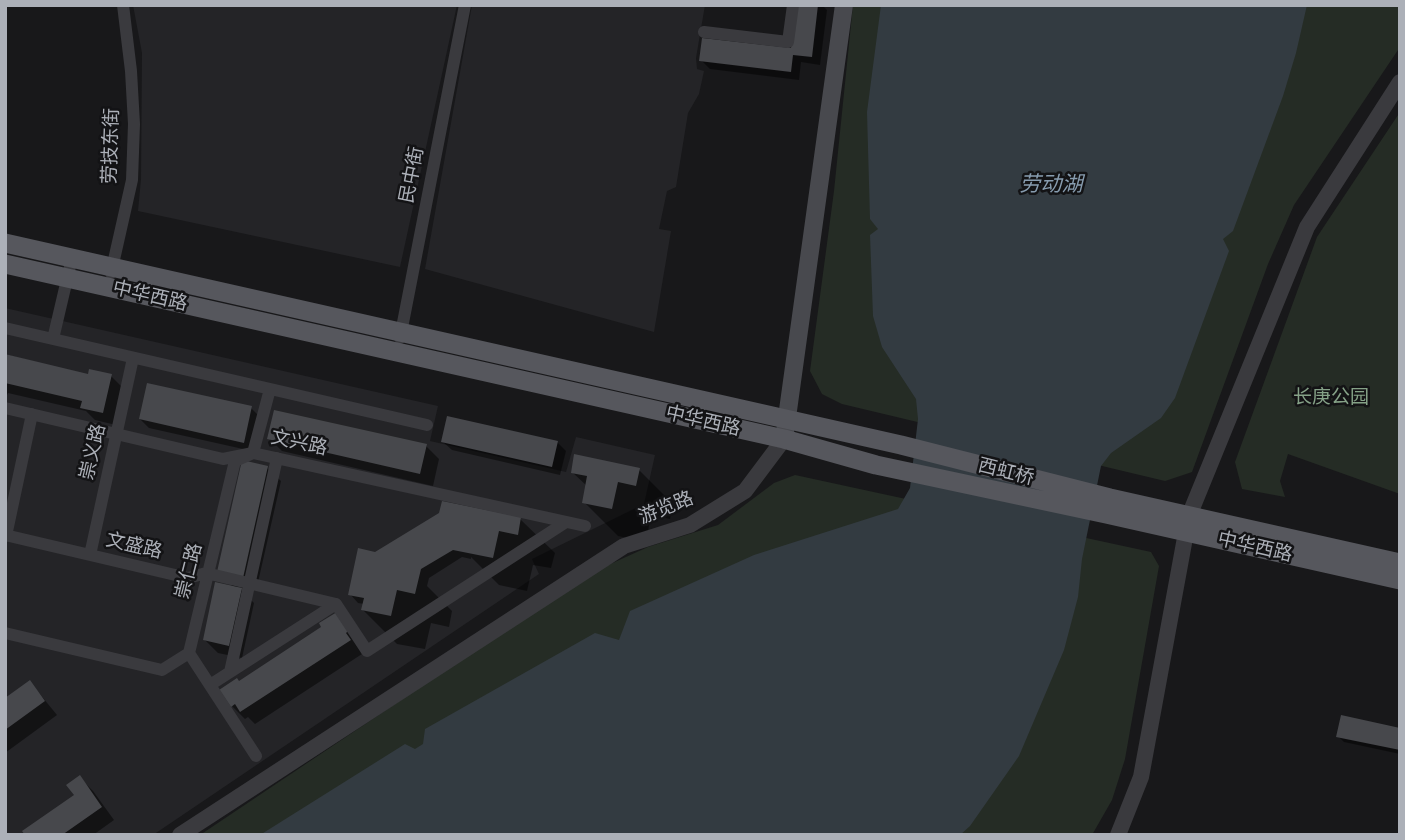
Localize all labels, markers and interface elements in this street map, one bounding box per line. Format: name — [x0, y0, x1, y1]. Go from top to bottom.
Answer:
street label: 劳技东街 — [98, 108, 124, 184]
street label: 民中街 — [395, 145, 429, 205]
water label: 劳动湖 — [1020, 172, 1082, 198]
street label: 中华西路 — [110, 276, 190, 316]
park label: 长庚公园 — [1293, 386, 1369, 408]
street label: 中华西路 — [663, 401, 743, 441]
street label: 崇义路 — [75, 422, 111, 482]
street label: 文兴路 — [269, 426, 329, 460]
street label: 西虹桥 — [976, 454, 1036, 490]
street label: 游览路 — [635, 487, 697, 529]
street label: 中华西路 — [1215, 527, 1295, 567]
street label: 文盛路 — [104, 528, 164, 564]
street label: 崇仁路 — [171, 541, 207, 601]

